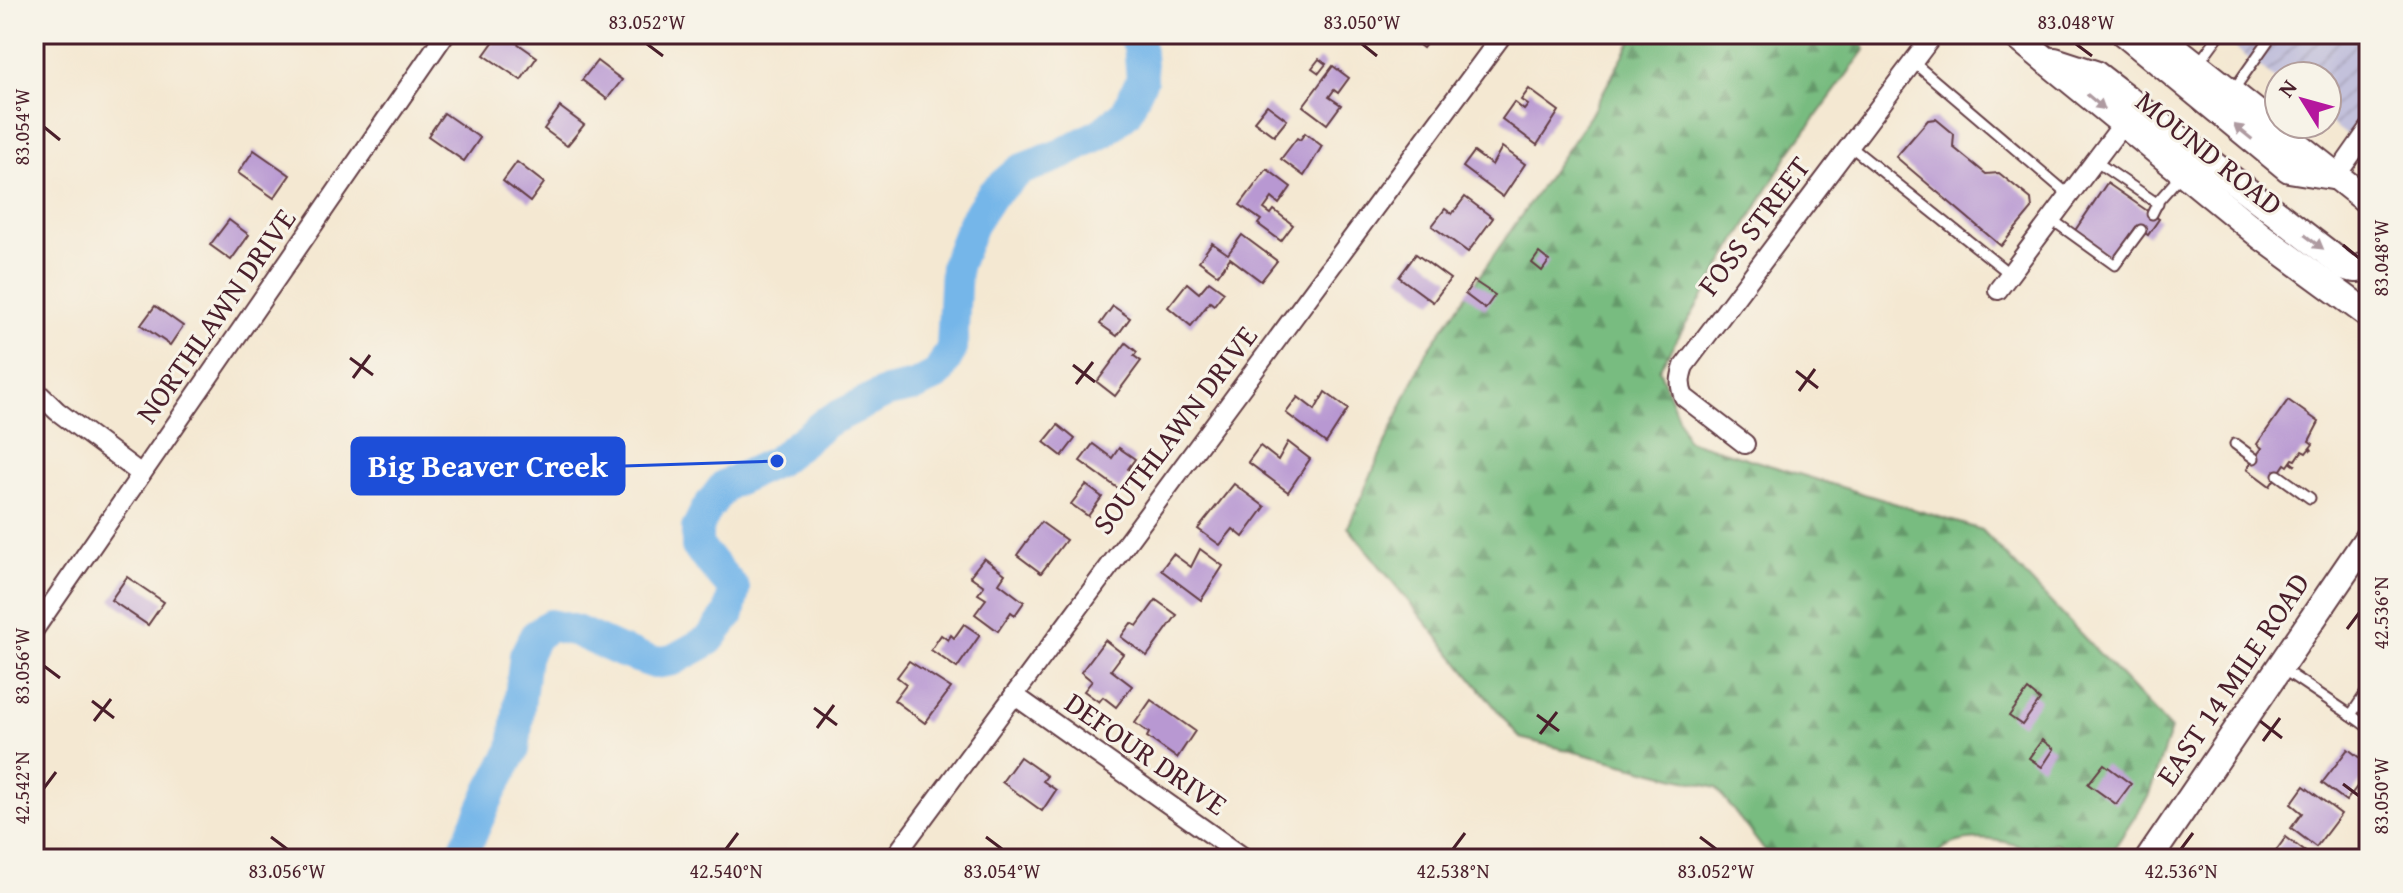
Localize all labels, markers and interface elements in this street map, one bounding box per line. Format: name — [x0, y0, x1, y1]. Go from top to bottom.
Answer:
text: 83.052°W — [608, 7, 686, 36]
text: 83.050°W — [1323, 7, 1401, 36]
text: 83.048°W — [2037, 7, 2115, 36]
north arrow — [2263, 60, 2343, 140]
street label: MOUND ROAD — [2128, 83, 2290, 223]
text: 83.054°W — [7, 88, 36, 166]
one-way arrow — [2085, 93, 2105, 110]
one-way arrow — [2234, 124, 2254, 141]
street label: FOSS STREET — [1686, 146, 1820, 304]
street label: NORTHLAWN DRIVE — [124, 199, 306, 432]
text: 83.048°W — [2366, 219, 2395, 297]
one-way arrow — [2304, 233, 2324, 249]
street label: SOUTHLAWN DRIVE — [1081, 316, 1268, 543]
callout: Big Beaver Creek — [352, 438, 624, 494]
text: Big Beaver Creek — [368, 442, 609, 489]
street label: EAST 14 MILE ROAD — [2145, 563, 2320, 794]
text: 42.536°N — [2366, 576, 2395, 650]
text: 83.056°W — [7, 627, 36, 705]
street label: DEFOUR DRIVE — [1056, 681, 1237, 826]
text: 42.542°N — [7, 751, 36, 825]
text: 83.050°W — [2366, 757, 2395, 835]
text: 83.056°W — [248, 856, 326, 885]
text: 42.540°N — [689, 856, 763, 885]
text: 83.054°W — [963, 856, 1041, 885]
text: 42.538°N — [1416, 856, 1490, 885]
text: 83.052°W — [1677, 856, 1755, 885]
text: 42.536°N — [2144, 856, 2218, 885]

